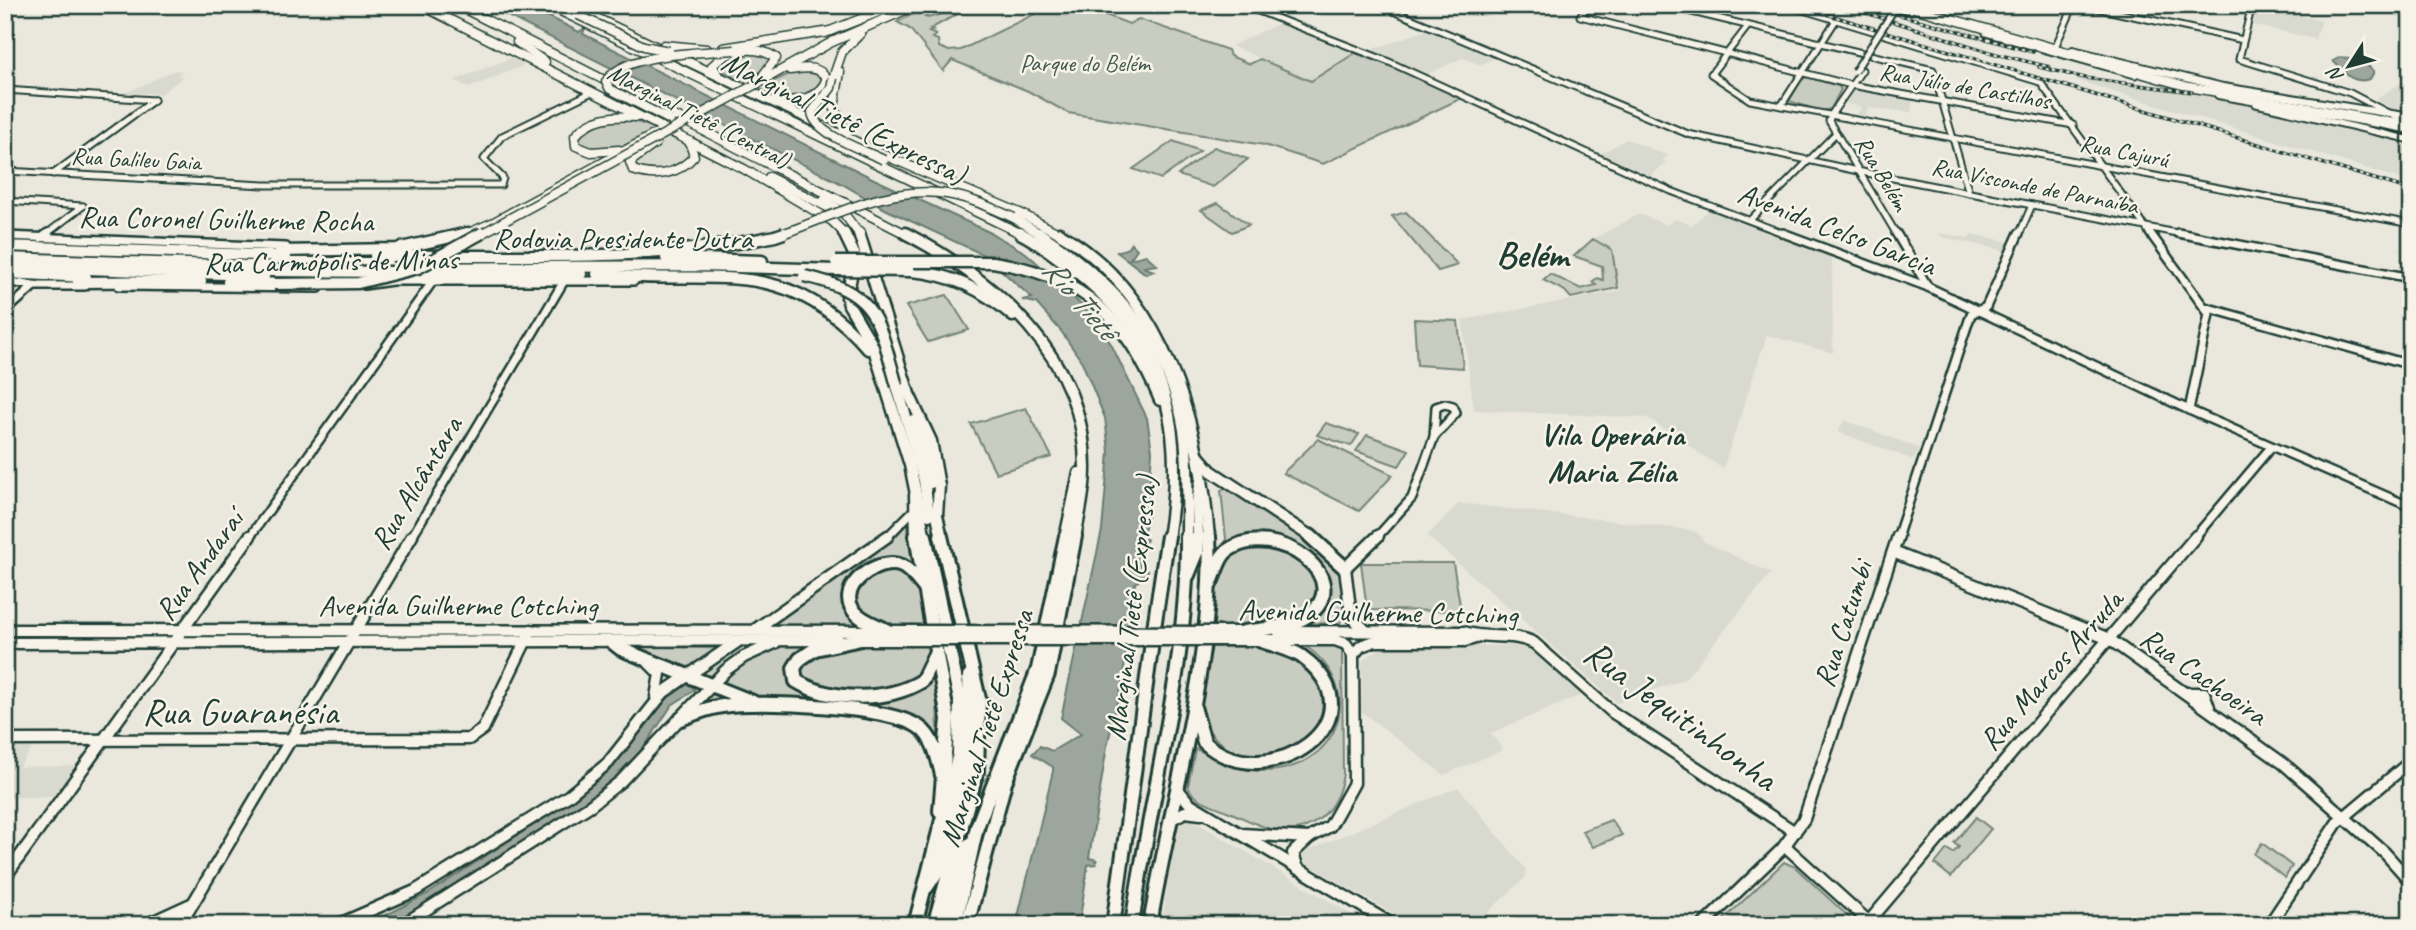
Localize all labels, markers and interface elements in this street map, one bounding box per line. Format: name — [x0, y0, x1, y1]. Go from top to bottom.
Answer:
north arrow — [2314, 32, 2384, 102]
street label: Marginal Tietê (Expressa) — [716, 42, 974, 194]
park label: Parque do Belém — [1020, 48, 1153, 78]
street label: Rua Júlio de Castilhos — [1877, 56, 2055, 116]
street label: Marginal Tietê (Central) — [603, 57, 796, 175]
text: N — [2321, 61, 2349, 87]
street label: Rua Cajurú — [2077, 128, 2173, 175]
street label: Rua Belém — [1848, 130, 1917, 218]
street label: Rua Galileu Gaia — [70, 141, 204, 177]
street label: Rua Visconde de Parnaíba — [1929, 151, 2142, 221]
street label: Avenida Celso Garcia — [1733, 174, 1943, 285]
street label: Rua Coronel Guilherme Rocha — [78, 197, 376, 241]
street label: Rodovia Presidente Dutra — [493, 219, 755, 257]
district label: Belém — [1496, 231, 1571, 278]
street label: Rua Carmópolis de Minas — [204, 240, 461, 282]
water label: Rio Tietê — [1034, 250, 1131, 354]
street label: Rua Alcântara — [361, 408, 472, 557]
district label: Vila Operária Maria Zélia — [1540, 414, 1687, 492]
street label: Marginal Tietê (Expressa) — [1096, 471, 1166, 743]
street label: Rua Andaraí — [146, 497, 256, 628]
street label: Rua Catumbi — [1805, 553, 1882, 692]
street label: Rua Marcos Arruda — [1971, 580, 2133, 758]
street label: Avenida Guilherme Cotching — [319, 586, 600, 624]
street label: Avenida Guilherme Cotching — [1238, 591, 1520, 633]
street label: Marginal Tietê Expressa — [930, 603, 1043, 851]
street label: Rua Cachoeira — [2133, 618, 2276, 735]
street label: Rua Jequitinhonha — [1575, 629, 1789, 802]
street label: Rua Guaranésia — [142, 688, 340, 735]

